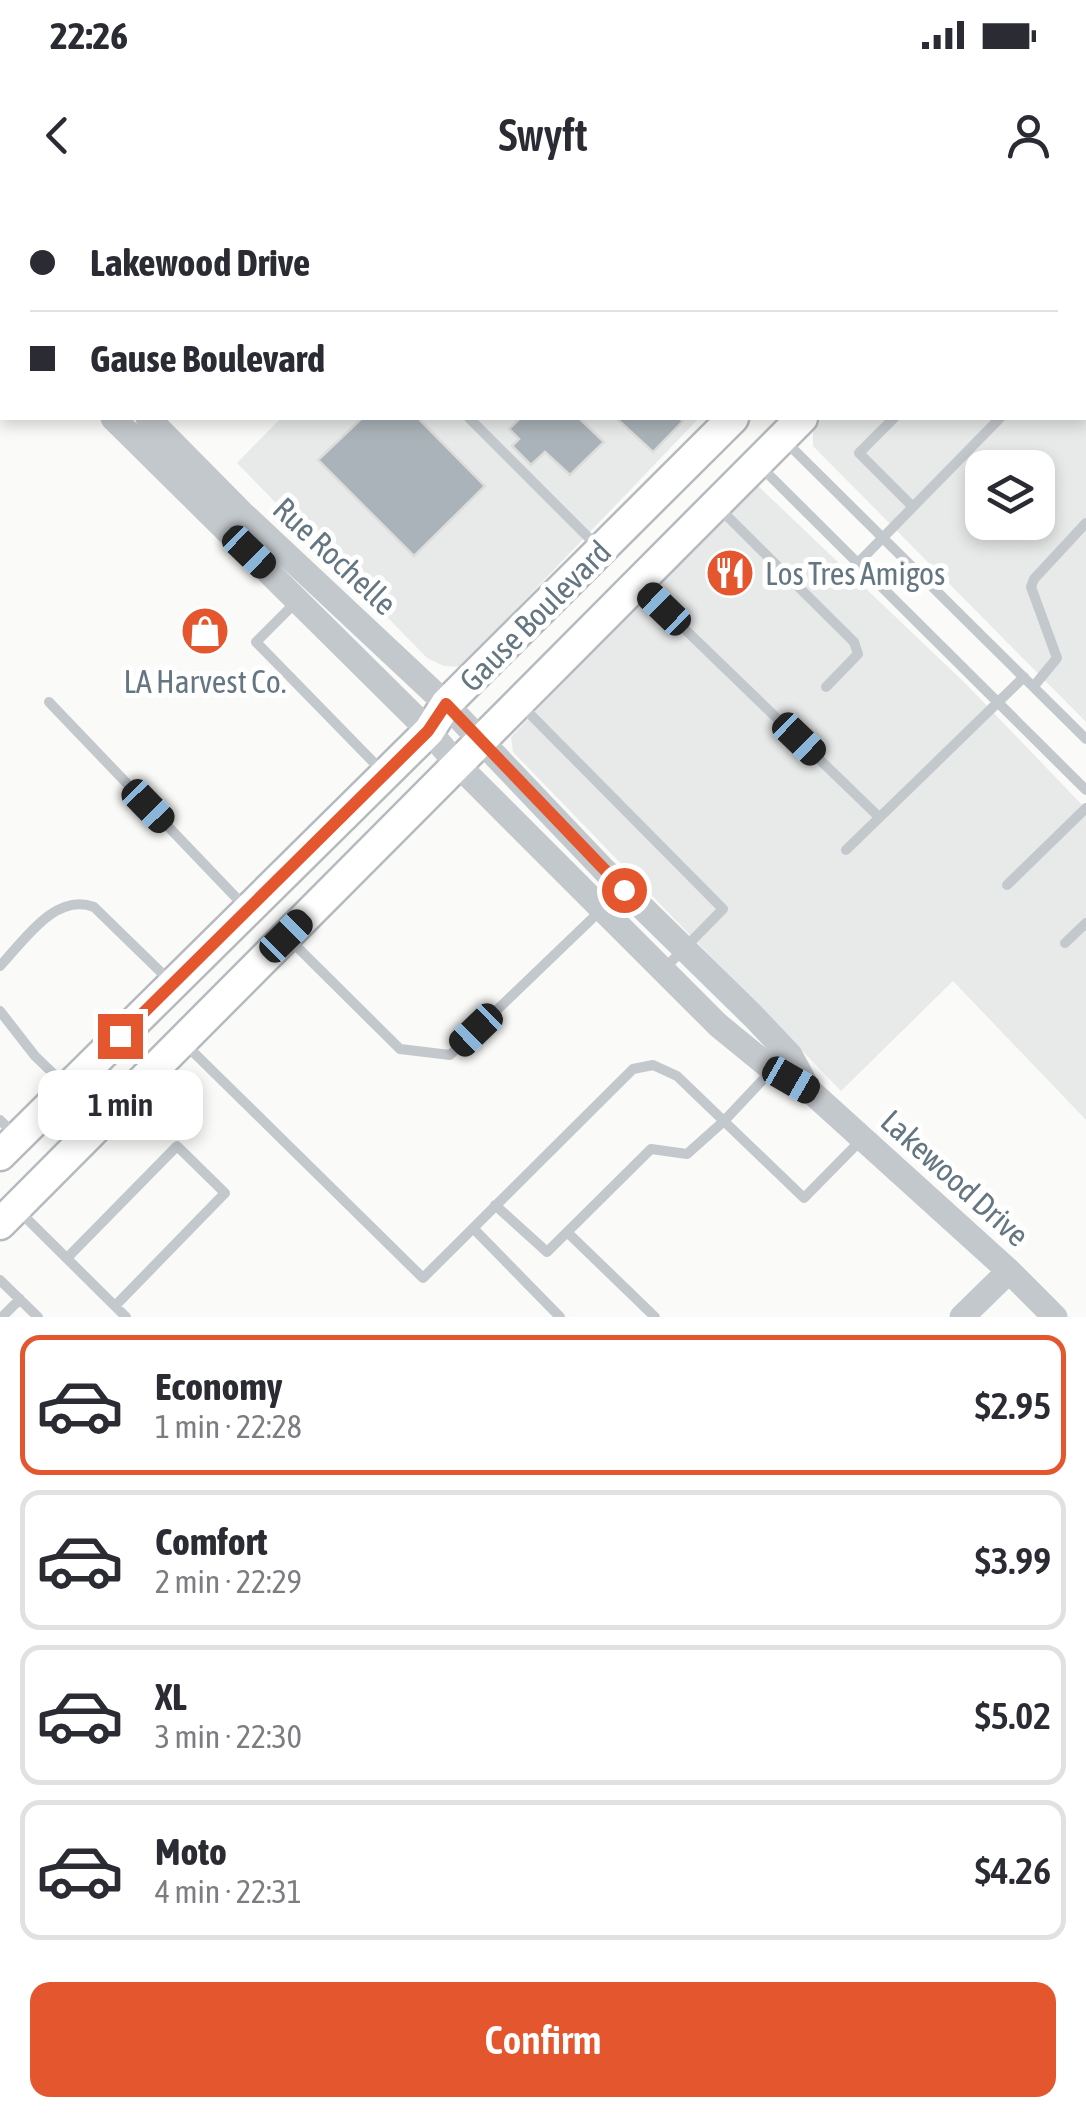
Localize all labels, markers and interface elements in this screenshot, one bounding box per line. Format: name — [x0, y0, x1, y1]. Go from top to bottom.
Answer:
text: 22:26 — [50, 14, 128, 57]
icon: back — [30, 108, 85, 163]
icon: person — [1001, 108, 1056, 163]
text: Swyft — [498, 109, 588, 161]
text: Lakewood Drive — [90, 241, 310, 284]
text: Gause Boulevard — [90, 337, 325, 380]
map controls — [965, 450, 1055, 540]
button: layers — [965, 450, 1055, 540]
street label: Rue Rochelle — [266, 490, 404, 622]
car — [217, 520, 281, 584]
street label: Gause Boulevard — [452, 533, 618, 699]
restaurant icon: Los Tres Amigos — [704, 547, 756, 599]
place label: Los Tres Amigos — [765, 555, 945, 592]
car — [632, 577, 696, 641]
shop icon: LA Harvest Co. — [179, 605, 231, 657]
place label: LA Harvest Co. — [124, 663, 286, 700]
car — [767, 707, 831, 771]
car — [116, 774, 180, 838]
route start — [602, 868, 647, 913]
car — [254, 904, 318, 968]
car — [444, 998, 508, 1062]
route end — [98, 1014, 143, 1059]
car — [758, 1052, 824, 1108]
callout: 1 min — [38, 1071, 202, 1141]
text: 1 min — [88, 1086, 153, 1123]
street label: Lakewood Drive — [874, 1102, 1036, 1254]
icon: car — [35, 1360, 125, 1450]
text: Economy — [155, 1365, 282, 1408]
text: $2.95 — [975, 1384, 1051, 1427]
text: 1 min · 22:28 — [155, 1408, 302, 1445]
icon: car — [35, 1515, 125, 1605]
text: Comfort — [155, 1520, 267, 1563]
text: $3.99 — [975, 1539, 1051, 1582]
text: 2 min · 22:29 — [155, 1563, 302, 1600]
icon: car — [35, 1670, 125, 1760]
text: XL — [155, 1675, 187, 1718]
text: $5.02 — [975, 1694, 1051, 1737]
text: 3 min · 22:30 — [155, 1718, 302, 1755]
icon: car — [35, 1825, 125, 1915]
text: Moto — [155, 1830, 227, 1873]
text: $4.26 — [975, 1849, 1051, 1892]
text: 4 min · 22:31 — [155, 1873, 302, 1910]
button: Confirm — [30, 1982, 1056, 2097]

